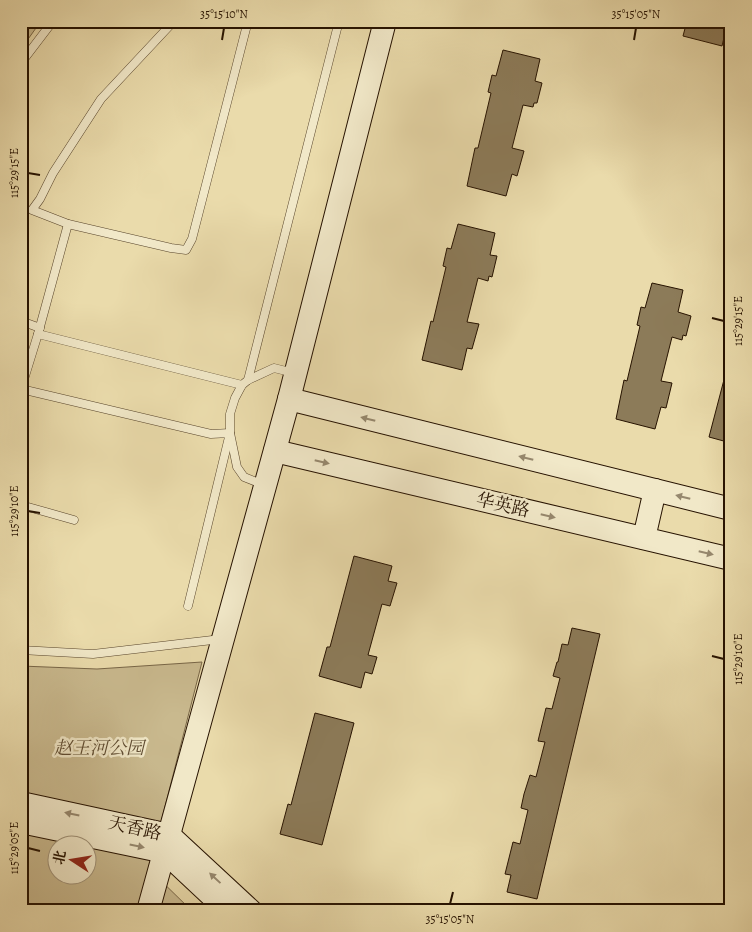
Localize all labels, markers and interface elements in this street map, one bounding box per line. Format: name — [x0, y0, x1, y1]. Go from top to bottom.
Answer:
text: 35°15'10"N — [200, 6, 248, 22]
text: 35°15'05"N — [612, 6, 661, 22]
text: 115°29'15"E — [6, 148, 22, 198]
text: 115°29'15"E — [730, 296, 746, 346]
one-way arrow — [361, 415, 376, 423]
one-way arrow — [518, 454, 533, 462]
one-way arrow — [315, 458, 330, 466]
text: 115°29'10"E — [6, 485, 22, 537]
street label: 华英路 — [474, 487, 532, 523]
one-way arrow — [676, 493, 691, 501]
one-way arrow — [541, 512, 556, 520]
one-way arrow — [699, 549, 714, 557]
text: 115°29'10"E — [730, 633, 746, 685]
park label: 赵王河公园 — [54, 736, 147, 760]
one-way arrow — [64, 810, 79, 818]
street label: 天香路 — [106, 810, 164, 846]
text: 115°29'05"E — [6, 822, 22, 874]
north arrow — [48, 834, 98, 884]
one-way arrow — [130, 843, 146, 851]
text: 北 — [49, 849, 71, 866]
one-way arrow — [210, 872, 222, 884]
text: 35°15'05"N — [426, 911, 475, 927]

